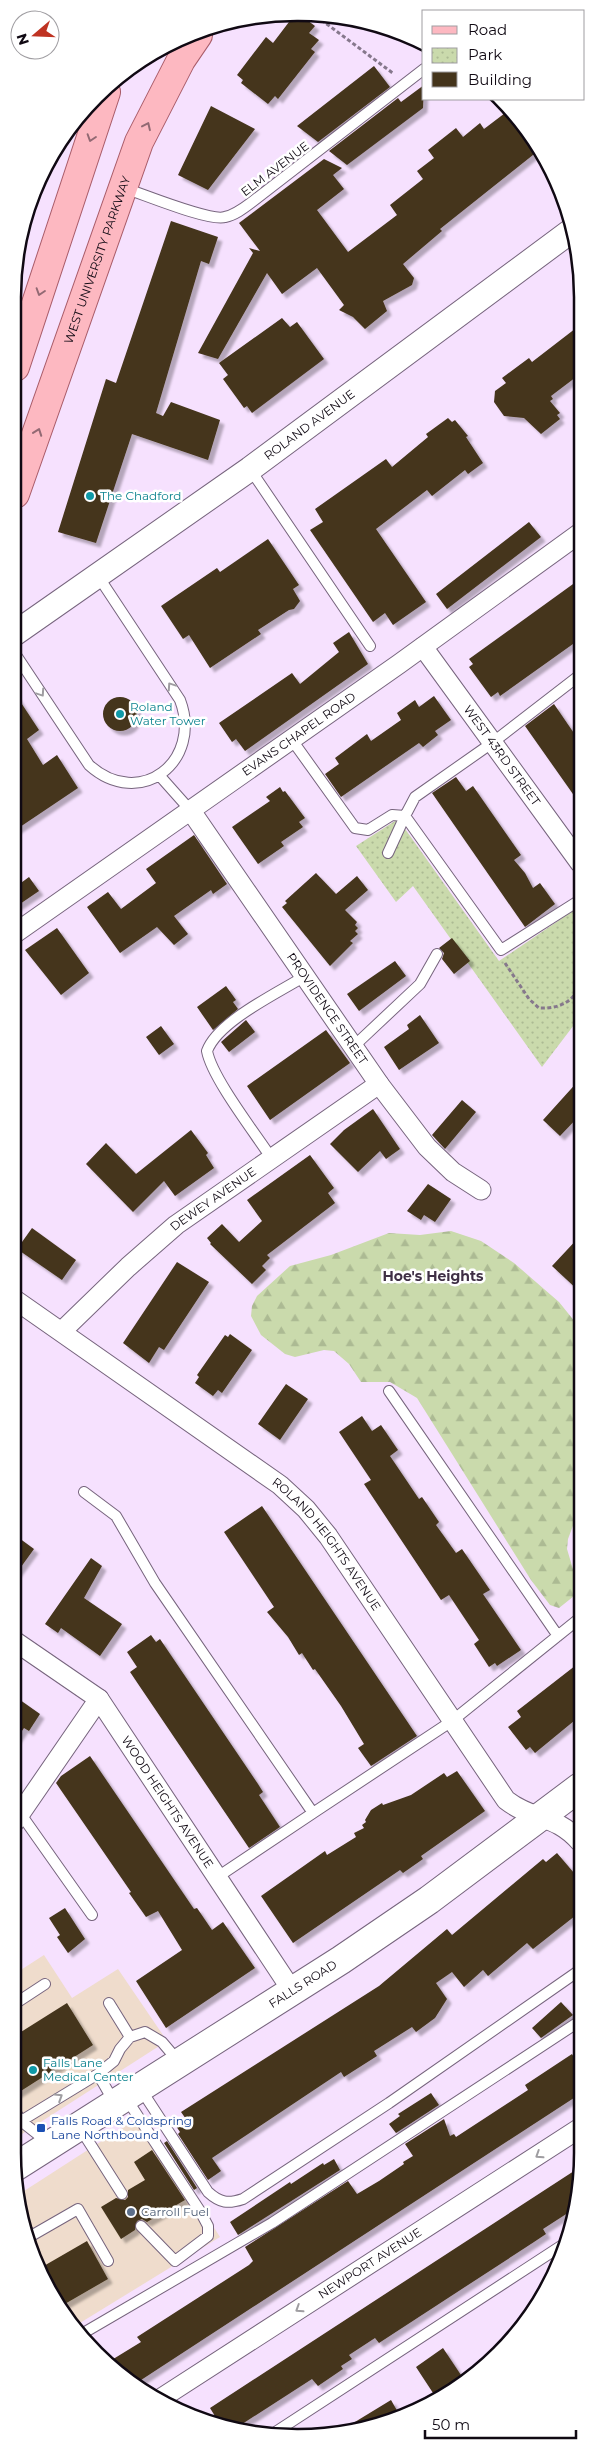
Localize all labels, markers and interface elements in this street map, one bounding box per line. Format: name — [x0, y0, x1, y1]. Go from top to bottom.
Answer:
north arrow — [10, 10, 60, 60]
legend — [422, 10, 585, 100]
text: Road — [468, 20, 507, 39]
text: N — [12, 31, 33, 48]
text: Park — [468, 45, 502, 64]
text: Building — [468, 70, 532, 89]
one-way arrow — [140, 122, 150, 131]
one-way arrow — [87, 133, 97, 142]
street label: ELM AVENUE — [238, 138, 312, 199]
street label: WEST UNIVERSITY PARKWAY — [60, 174, 133, 346]
one-way arrow — [35, 288, 45, 296]
street label: ROLAND AVENUE — [261, 386, 357, 463]
one-way arrow — [32, 428, 42, 436]
place label: The Chadford — [100, 488, 182, 503]
marker: The Chadford — [84, 490, 96, 502]
one-way arrow — [168, 683, 177, 692]
one-way arrow — [35, 687, 44, 697]
street label: EVANS CHAPEL ROAD — [239, 689, 359, 779]
place label: Roland Water Tower — [130, 699, 206, 728]
street label: WEST 43RD STREET — [461, 702, 544, 808]
marker: Roland Water Tower — [114, 708, 126, 720]
street label: PROVIDENCE STREET — [284, 950, 371, 1067]
street label: DEWEY AVENUE — [167, 1164, 259, 1234]
district label: Hoe's Heights — [382, 1267, 484, 1285]
street label: ROLAND HEIGHTS AVENUE — [269, 1474, 384, 1613]
street label: WOOD HEIGHTS AVENUE — [118, 1733, 217, 1871]
street label: FALLS ROAD — [266, 1957, 339, 2011]
place label: Falls Lane Medical Center — [43, 2055, 134, 2084]
marker: Falls Lane Medical Center — [27, 2064, 39, 2076]
one-way arrow — [54, 2094, 63, 2104]
place label: Falls Road & Coldspring Lane Northbound — [51, 2113, 192, 2142]
marker: Falls Road & Coldspring Lane Northbound — [35, 2122, 47, 2134]
one-way arrow — [535, 2149, 545, 2158]
place label: Carroll Fuel — [141, 2204, 209, 2219]
marker: Carroll Fuel — [125, 2206, 137, 2218]
street label: NEWPORT AVENUE — [315, 2224, 424, 2302]
one-way arrow — [296, 2303, 305, 2312]
scale bar — [425, 2408, 576, 2440]
text: 50 m — [432, 2415, 470, 2434]

